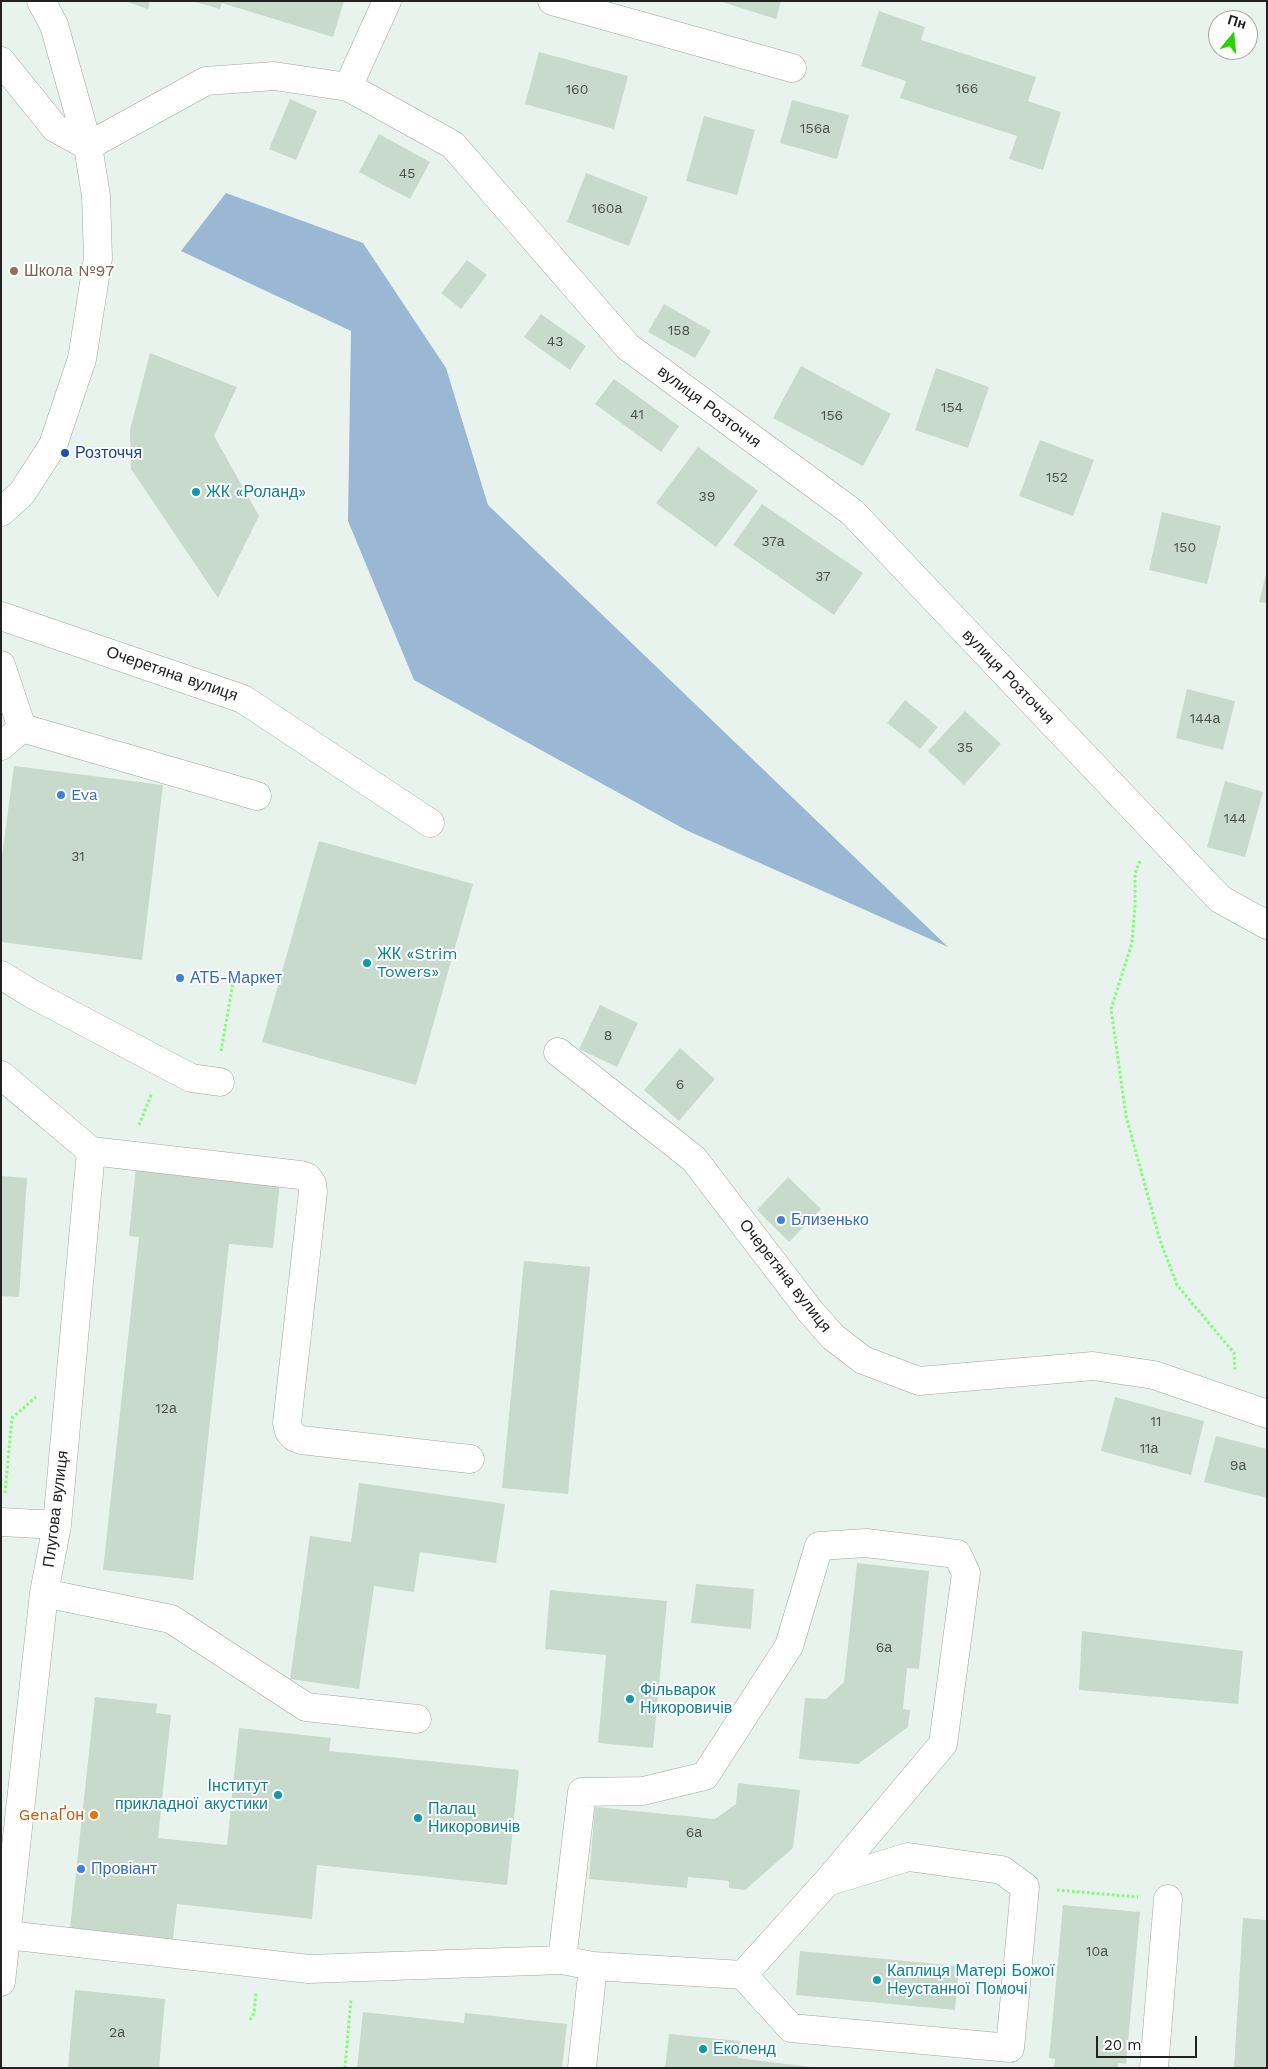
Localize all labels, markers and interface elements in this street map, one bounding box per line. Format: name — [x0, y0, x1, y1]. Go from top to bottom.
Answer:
north arrow — [1208, 10, 1258, 60]
text: Пн — [1226, 11, 1248, 32]
house number: 166 — [956, 81, 978, 97]
house number: 160 — [566, 82, 588, 98]
house number: 156а — [800, 121, 830, 137]
house number: 45 — [399, 166, 415, 182]
house number: 160а — [592, 201, 622, 217]
place label: Школа №97 — [24, 261, 114, 281]
marker: Школа №97 — [8, 265, 20, 277]
house number: 158 — [668, 323, 690, 339]
house number: 43 — [547, 334, 563, 350]
street label: вулиця Розточчя — [654, 362, 764, 452]
house number: 154 — [941, 400, 963, 416]
house number: 41 — [630, 407, 644, 423]
house number: 156 — [821, 408, 843, 424]
place label: Розточчя — [75, 443, 142, 463]
marker: Розточчя — [59, 447, 71, 459]
house number: 152 — [1046, 470, 1068, 486]
place label: ЖК «Роланд» — [206, 482, 306, 502]
marker: ЖК «Роланд» — [190, 486, 202, 498]
house number: 39 — [699, 489, 715, 505]
house number: 37а — [761, 534, 785, 550]
house number: 150 — [1174, 540, 1196, 556]
house number: 37 — [815, 569, 831, 585]
street label: вулиця Розточчя — [958, 626, 1058, 728]
street label: Очеретяна вулиця — [104, 642, 240, 706]
house number: 144а — [1190, 711, 1220, 727]
house number: 35 — [957, 740, 973, 756]
place label: Eva — [71, 785, 98, 805]
marker: Eva — [55, 789, 67, 801]
house number: 144 — [1224, 811, 1246, 827]
house number: 31 — [71, 849, 85, 865]
place label: ЖК «Strim Towers» — [377, 944, 457, 982]
marker: ЖК «Strim Towers» — [361, 957, 373, 969]
place label: АТБ-Маркет — [190, 968, 282, 988]
marker: АТБ-Маркет — [174, 972, 186, 984]
house number: 8 — [604, 1028, 612, 1044]
house number: 6 — [676, 1077, 684, 1093]
place label: Близенько — [791, 1210, 869, 1230]
marker: Близенько — [775, 1214, 787, 1226]
street label: Очеретяна вулиця — [735, 1216, 835, 1336]
house number: 12а — [155, 1401, 177, 1417]
house number: 11 — [1151, 1414, 1161, 1430]
house number: 11а — [1140, 1441, 1158, 1457]
street label: Плугова вулиця — [39, 1449, 73, 1569]
house number: 9а — [1230, 1458, 1246, 1474]
house number: 6а — [876, 1640, 892, 1656]
place label: Фільварок Никоровичів — [640, 1680, 732, 1718]
marker: Фільварок Никоровичів — [624, 1693, 636, 1705]
place label: Інститут прикладної акустики — [115, 1776, 268, 1814]
marker: Інститут прикладної акустики — [272, 1789, 284, 1801]
place label: Палац Никоровичів — [428, 1799, 520, 1837]
place label: GenaҐон — [19, 1805, 84, 1825]
marker: GenaҐон — [88, 1809, 100, 1821]
marker: Палац Никоровичів — [412, 1812, 424, 1824]
house number: 6а — [686, 1825, 702, 1841]
place label: Провіант — [91, 1859, 157, 1879]
marker: Провіант — [75, 1863, 87, 1875]
house number: 10а — [1086, 1944, 1108, 1960]
place label: Каплиця Матері Божої Неустанної Помочі — [887, 1961, 1055, 1999]
marker: Каплиця Матері Божої Неустанної Помочі — [871, 1974, 883, 1986]
house number: 2а — [109, 2025, 125, 2041]
scale bar — [1098, 2026, 1199, 2058]
text: 20 m — [1104, 2036, 1142, 2054]
place label: Еколенд — [713, 2039, 776, 2059]
marker: Еколенд — [697, 2043, 709, 2055]

